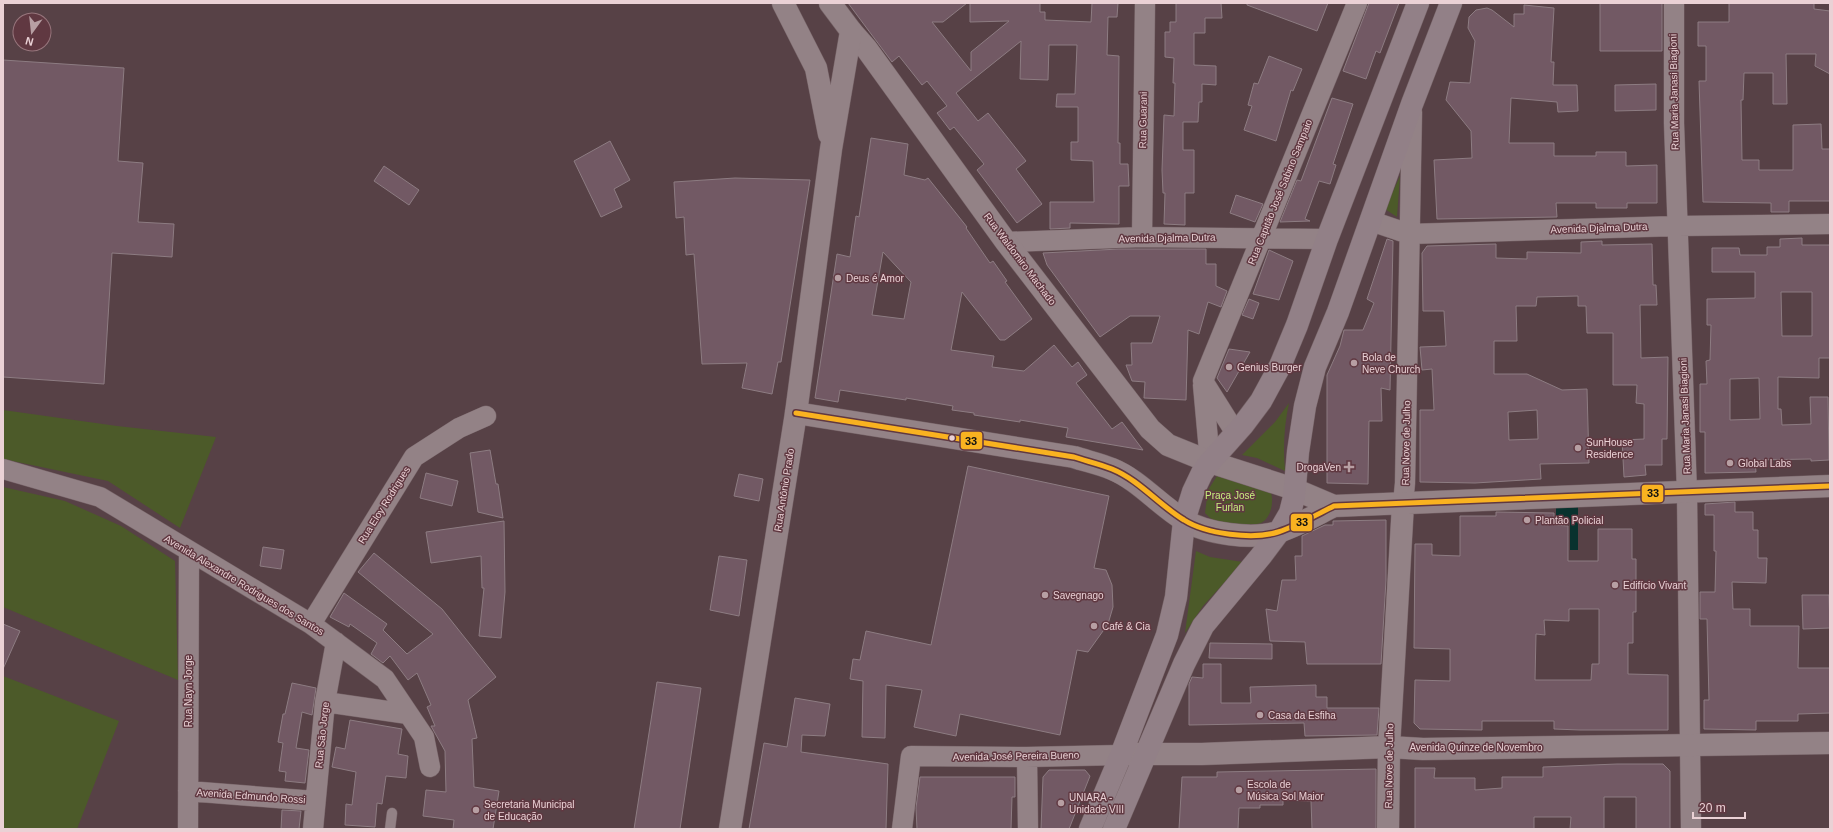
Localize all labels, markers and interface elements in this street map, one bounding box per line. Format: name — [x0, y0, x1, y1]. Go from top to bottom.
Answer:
north arrow — [12, 12, 52, 52]
street label: Rua Maria Janasi Biagioni — [1667, 34, 1681, 150]
text: N — [24, 35, 35, 48]
street label: Rua Guarani — [1137, 92, 1149, 148]
street label: Rua Capitão José Sabino Sampaio — [1246, 117, 1314, 266]
street label: Rua Waldomiro Machado — [982, 211, 1058, 308]
street label: Avenida Djalma Dutra — [1550, 221, 1648, 235]
street label: Avenida Djalma Dutra — [1118, 232, 1216, 244]
marker: Deus é Amor — [833, 273, 843, 283]
place label: Deus é Amor — [846, 273, 904, 284]
place label: Bola de Neve Church — [1362, 352, 1420, 375]
marker: Bola de Neve Church — [1349, 358, 1359, 368]
street label: Rua Maria Janasi Biagioni — [1677, 358, 1693, 474]
marker: Genius Burger — [1224, 362, 1234, 372]
place label: Genius Burger — [1237, 362, 1302, 373]
street label: Rua Nove de Julho — [1400, 400, 1412, 486]
line badge: 33 — [960, 431, 983, 450]
unlabelled marker — [947, 433, 957, 443]
text: 33 — [965, 435, 977, 447]
place label: SunHouse Residence — [1586, 437, 1634, 460]
marker: SunHouse Residence — [1573, 443, 1583, 453]
street label: Rua Antônio Prado — [772, 447, 796, 532]
marker: Global Labs — [1725, 458, 1735, 468]
place label: Global Labs — [1738, 458, 1791, 469]
place label: DrogaVen — [1297, 462, 1341, 473]
marker: DrogaVen — [1344, 462, 1354, 472]
street label: Rua Eloy Rodrigues — [356, 464, 412, 546]
line badge: 33 — [1641, 484, 1664, 503]
text: 33 — [1647, 487, 1659, 499]
park label: Praça José Furlan — [1205, 490, 1255, 513]
line badge: 33 — [1290, 513, 1313, 532]
marker: Plantão Policial — [1522, 515, 1532, 525]
place label: Plantão Policial — [1535, 515, 1603, 526]
text: 33 — [1296, 516, 1308, 528]
street label: Avenida Alexandre Rodrigues dos Santos — [162, 533, 326, 637]
marker: Edifício Vivant — [1610, 580, 1620, 590]
place label: Edifício Vivant — [1623, 580, 1686, 591]
marker: Savegnago — [1040, 590, 1050, 600]
place label: Savegnago — [1053, 590, 1104, 601]
marker: Café & Cia — [1089, 621, 1099, 631]
place label: Café & Cia — [1102, 621, 1151, 632]
street label: Rua Nayn Jorge — [183, 654, 194, 727]
street label: Rua São Jorge — [313, 701, 331, 769]
marker: Casa da Esfiha — [1255, 710, 1265, 720]
place label: Casa da Esfiha — [1268, 710, 1336, 721]
street label: Rua Nove de Julho — [1383, 723, 1395, 809]
street label: Avenida Quinze de Novembro — [1409, 742, 1543, 753]
street label: Avenida José Pereira Bueno — [953, 749, 1080, 763]
place label: Escola de Música Sol Maior — [1247, 779, 1324, 802]
marker: Escola de Música Sol Maior — [1234, 785, 1244, 795]
street label: Avenida Edmundo Rossi — [196, 787, 306, 805]
place label: UNIARA - Unidade VIII — [1069, 792, 1124, 815]
scale bar — [1693, 794, 1745, 820]
marker: UNIARA - Unidade VIII — [1056, 798, 1066, 808]
place label: Secretaria Municipal de Educação — [484, 799, 575, 822]
text: 20 m — [1699, 801, 1726, 815]
marker: Secretaria Municipal de Educação — [471, 805, 481, 815]

